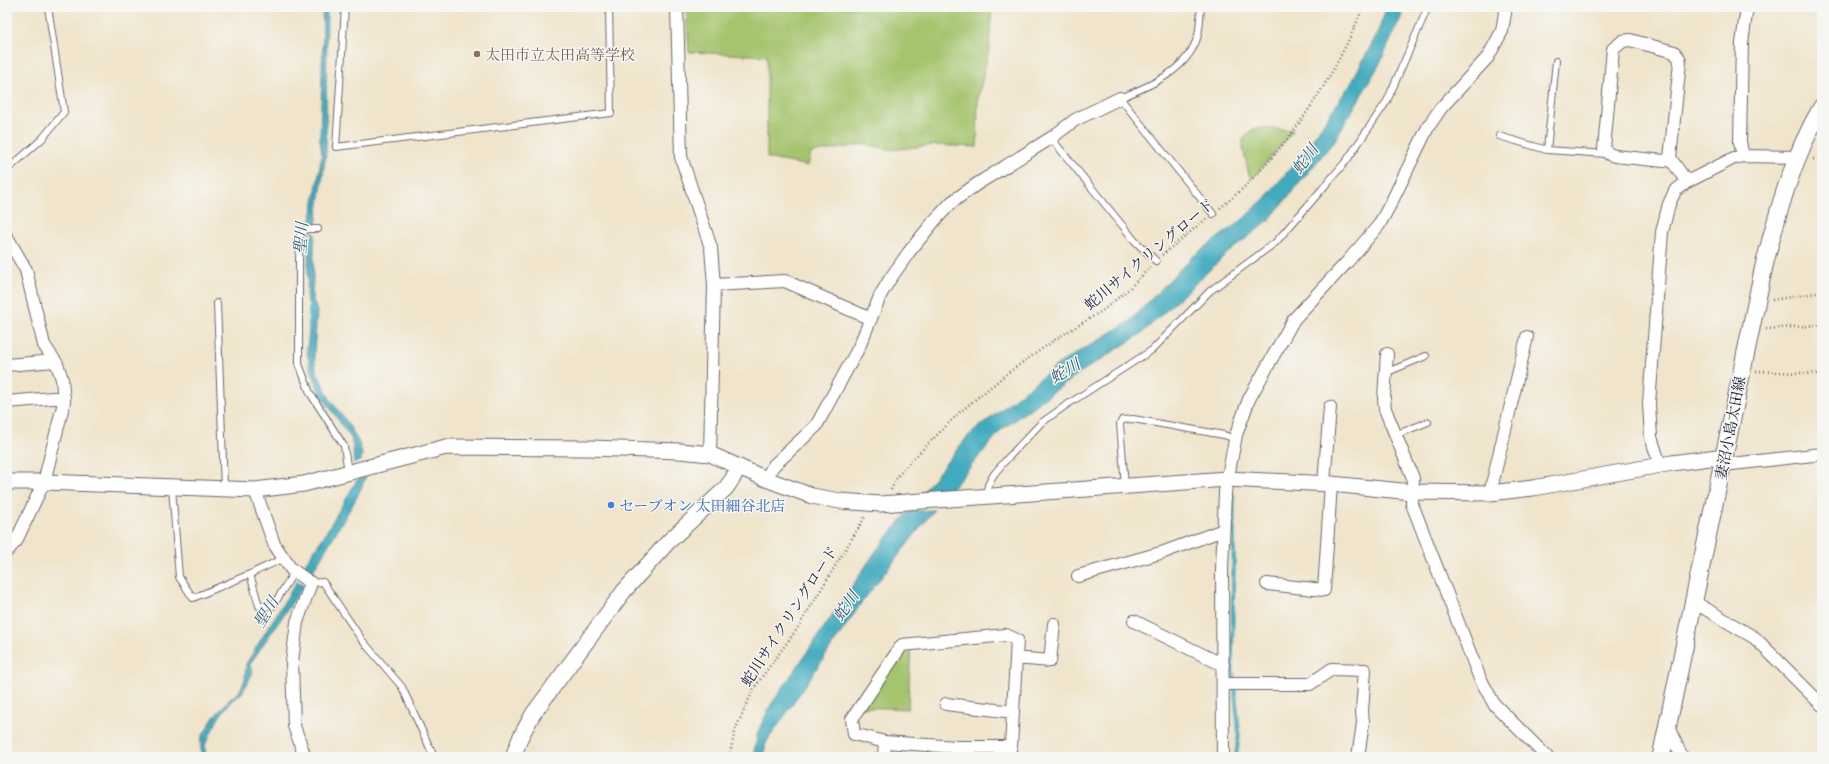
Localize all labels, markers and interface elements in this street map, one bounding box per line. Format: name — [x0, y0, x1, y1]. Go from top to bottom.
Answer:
place label: 太田市立太田高等学校 — [485, 45, 635, 64]
marker: 太田市立太田高等学校 — [472, 49, 482, 59]
water label: 蛇川 — [1287, 138, 1324, 178]
street label: 蛇川サイクリングロード — [1080, 194, 1218, 314]
water label: 聖川 — [289, 219, 313, 255]
water label: 蛇川 — [1046, 353, 1086, 388]
street label: 妻沼小島太田線 — [1711, 375, 1749, 481]
place label: セーブオン 太田細谷北店 — [619, 496, 786, 515]
marker: セーブオン 太田細谷北店 — [606, 500, 616, 510]
street label: 蛇川サイクリングロード — [737, 542, 841, 690]
water label: 蛇川 — [828, 585, 865, 625]
water label: 聖川 — [249, 591, 284, 631]

